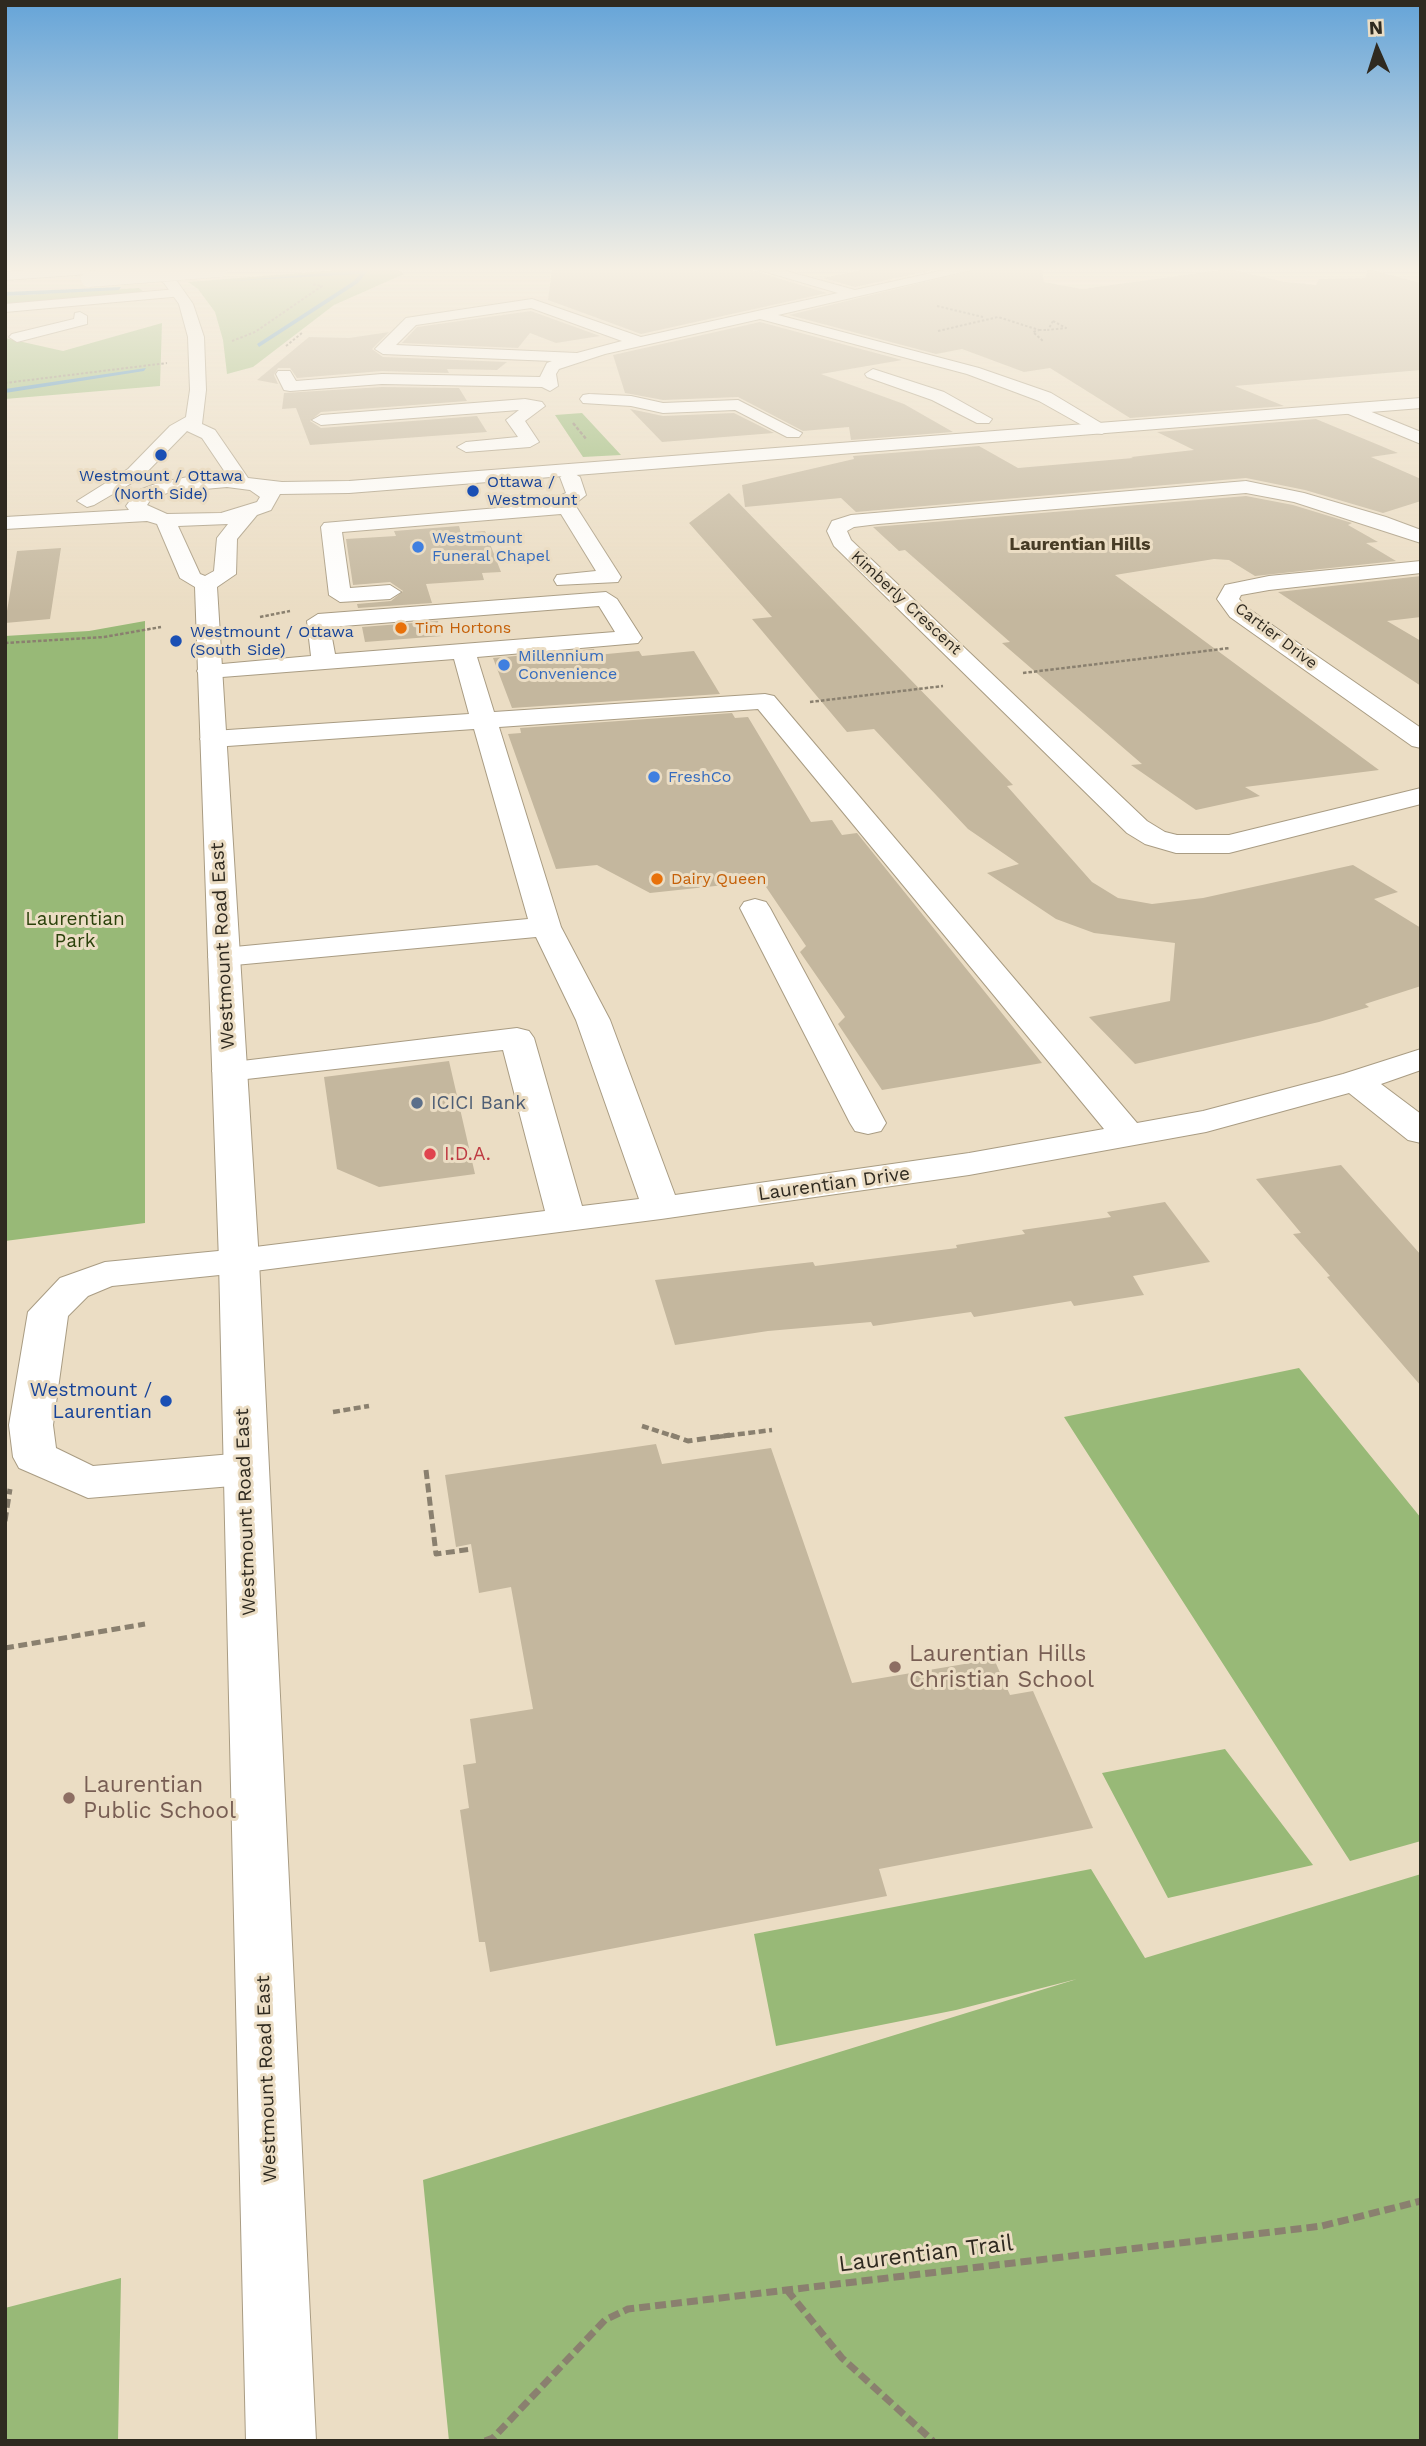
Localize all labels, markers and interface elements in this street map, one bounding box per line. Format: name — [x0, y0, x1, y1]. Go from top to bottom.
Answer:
north arrow — [1342, 14, 1412, 84]
text: N — [1368, 16, 1384, 39]
marker: Westmount / Ottawa (North Side) — [153, 447, 169, 463]
place label: Westmount / Ottawa (North Side) — [79, 466, 243, 504]
place label: Ottawa / Westmount — [487, 472, 577, 510]
marker: Ottawa / Westmount — [465, 483, 481, 499]
place label: Westmount Funeral Chapel — [432, 528, 550, 566]
district label: Laurentian Hills — [1009, 534, 1151, 556]
marker: Westmount Funeral Chapel — [410, 539, 426, 555]
street label: Kimberly Crescent — [847, 547, 965, 659]
street label: Cartier Drive — [1231, 599, 1321, 673]
place label: Tim Hortons — [415, 618, 511, 638]
marker: Tim Hortons — [393, 620, 409, 636]
place label: Westmount / Ottawa (South Side) — [190, 622, 354, 660]
marker: Westmount / Ottawa (South Side) — [168, 633, 184, 649]
place label: Millennium Convenience — [518, 646, 617, 684]
marker: Millennium Convenience — [496, 657, 512, 673]
place label: FreshCo — [668, 767, 731, 787]
marker: FreshCo — [646, 769, 662, 785]
street label: Westmount Road East — [206, 842, 240, 1050]
place label: Dairy Queen — [671, 869, 766, 889]
marker: Dairy Queen — [649, 871, 665, 887]
park label: Laurentian Park — [25, 908, 125, 952]
place label: ICICI Bank — [431, 1092, 526, 1114]
marker: ICICI Bank — [409, 1095, 425, 1111]
place label: I.D.A. — [444, 1143, 491, 1165]
marker: I.D.A. — [422, 1146, 438, 1162]
street label: Laurentian Drive — [757, 1162, 911, 1206]
place label: Westmount / Laurentian — [30, 1379, 152, 1423]
marker: Westmount / Laurentian — [158, 1393, 174, 1409]
street label: Westmount Road East — [231, 1408, 261, 1616]
place label: Laurentian Hills Christian School — [909, 1640, 1094, 1694]
marker: Laurentian Hills Christian School — [887, 1659, 903, 1675]
place label: Laurentian Public School — [83, 1771, 236, 1825]
marker: Laurentian Public School — [61, 1790, 77, 1806]
street label: Westmount Road East — [252, 1975, 282, 2183]
street label: Laurentian Trail — [837, 2230, 1015, 2278]

